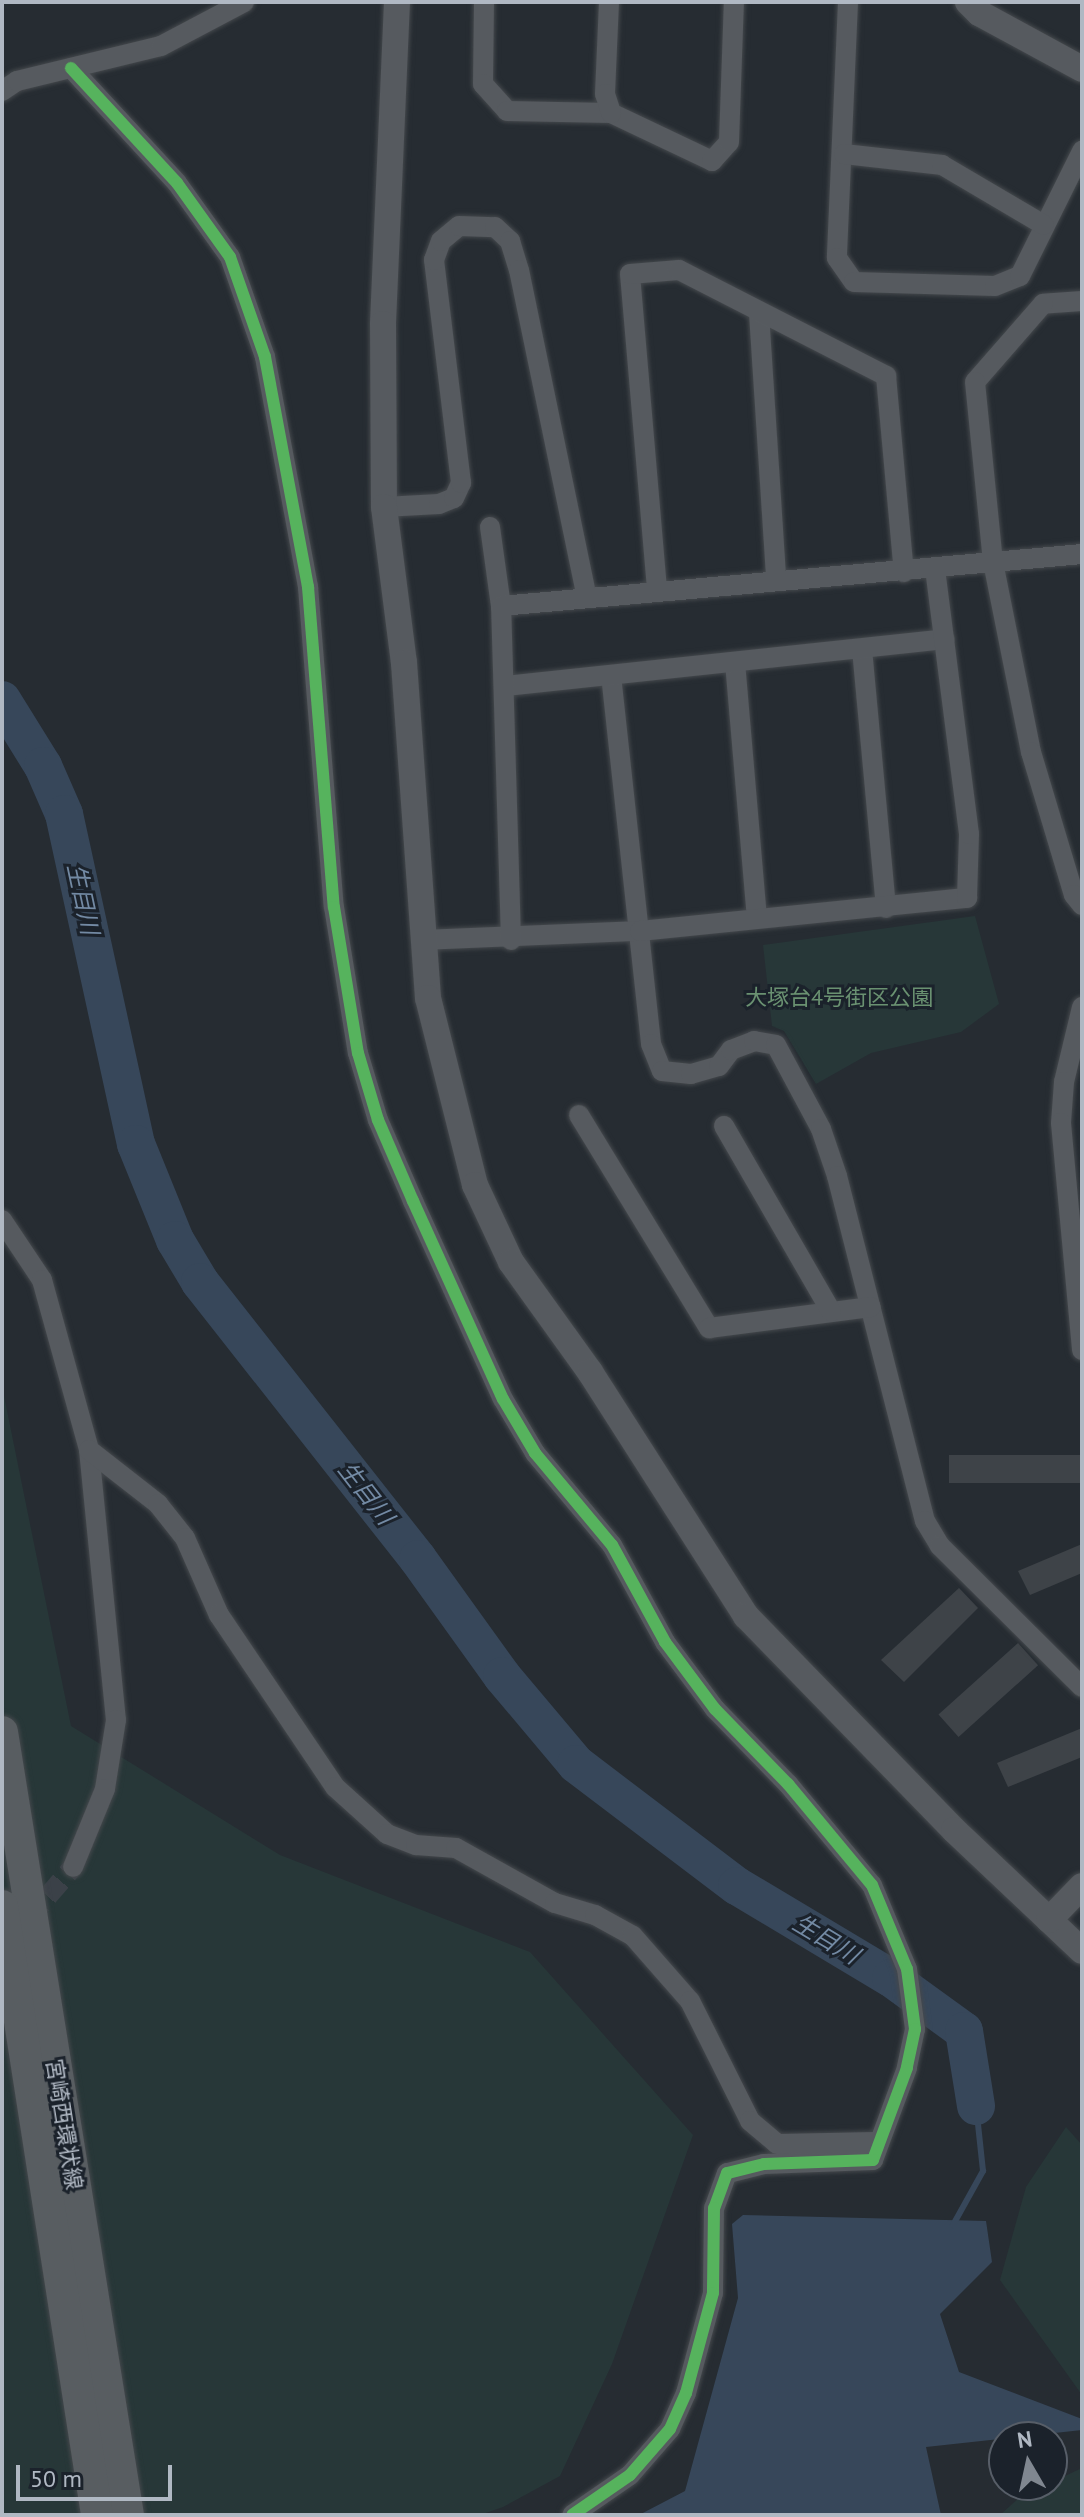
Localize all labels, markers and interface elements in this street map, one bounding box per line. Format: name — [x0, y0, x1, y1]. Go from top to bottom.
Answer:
water label: 生目川 — [61, 861, 105, 937]
park label: 大塚台4号街区公園 — [745, 985, 933, 1011]
water label: 生目川 — [332, 1456, 400, 1530]
water label: 生目川 — [788, 1908, 864, 1970]
street label: 宮崎西環状線 — [41, 2057, 87, 2191]
north arrow — [988, 2421, 1068, 2501]
text: N — [1015, 2424, 1034, 2454]
scale bar — [20, 2449, 176, 2499]
text: 50 m — [30, 2463, 82, 2494]

